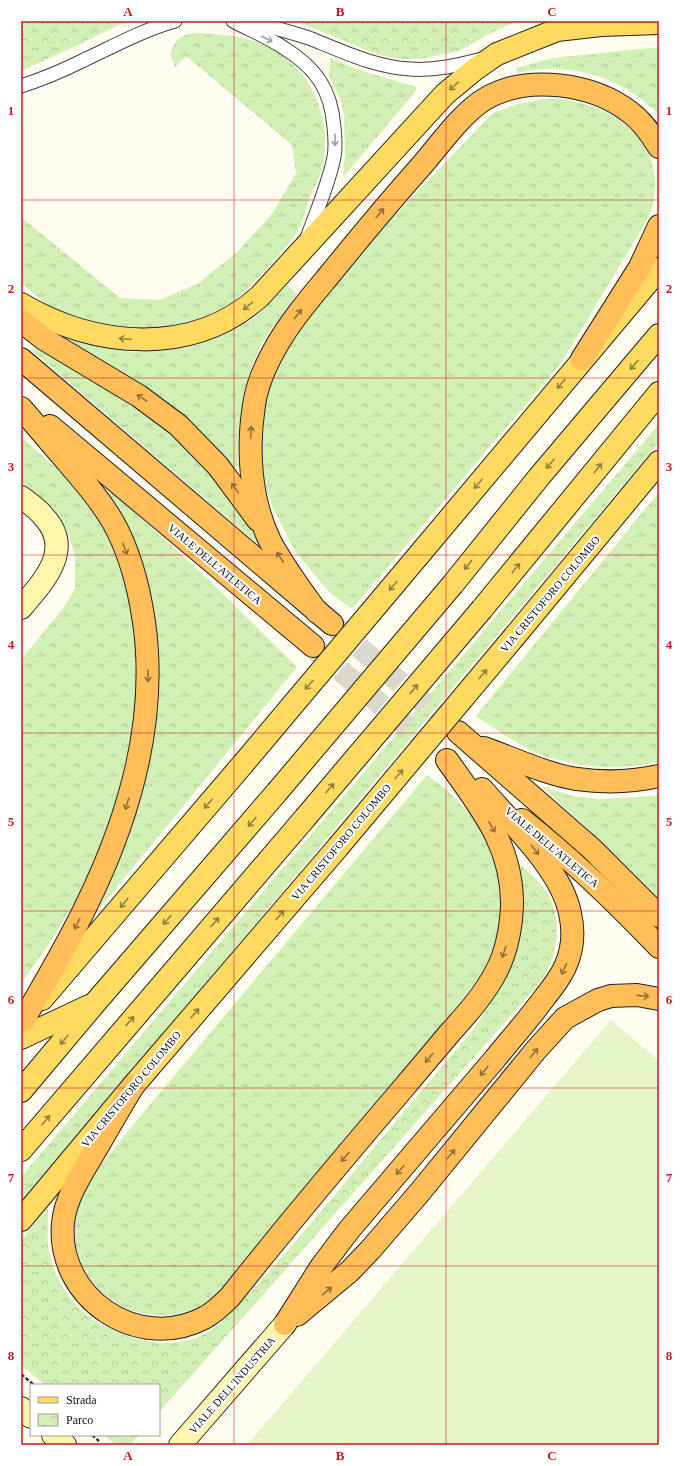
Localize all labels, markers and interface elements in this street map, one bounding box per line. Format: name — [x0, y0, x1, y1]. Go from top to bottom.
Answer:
text: A — [123, 4, 133, 19]
text: B — [336, 4, 345, 19]
text: C — [547, 4, 557, 19]
one-way arrow — [261, 36, 273, 43]
one-way arrow — [450, 81, 460, 90]
text: 1 — [8, 103, 14, 118]
text: 1 — [666, 103, 672, 118]
one-way arrow — [331, 133, 339, 146]
one-way arrow — [375, 208, 384, 218]
text: 2 — [8, 281, 14, 296]
text: 2 — [666, 281, 672, 296]
one-way arrow — [243, 301, 253, 310]
one-way arrow — [294, 308, 302, 319]
one-way arrow — [119, 335, 132, 342]
one-way arrow — [629, 359, 638, 370]
one-way arrow — [557, 379, 566, 390]
one-way arrow — [137, 394, 148, 402]
one-way arrow — [248, 426, 255, 439]
text: 3 — [8, 459, 15, 474]
one-way arrow — [546, 459, 555, 470]
text: 3 — [666, 459, 673, 474]
one-way arrow — [594, 462, 602, 473]
one-way arrow — [474, 479, 483, 489]
one-way arrow — [231, 483, 239, 494]
street label: VIALE DELL'ATLETICA — [166, 521, 264, 607]
street label: VIA CRISTOFORO COLOMBO — [498, 534, 602, 654]
one-way arrow — [121, 542, 129, 554]
one-way arrow — [276, 552, 284, 563]
one-way arrow — [464, 560, 473, 571]
one-way arrow — [511, 563, 520, 574]
one-way arrow — [389, 580, 398, 591]
text: 4 — [8, 637, 15, 652]
text: 4 — [666, 637, 673, 652]
one-way arrow — [144, 669, 152, 682]
one-way arrow — [478, 669, 487, 680]
one-way arrow — [305, 679, 314, 690]
one-way arrow — [410, 683, 419, 694]
one-way arrow — [395, 769, 404, 779]
street label: VIA CRISTOFORO COLOMBO — [289, 782, 393, 902]
one-way arrow — [326, 783, 335, 793]
one-way arrow — [123, 797, 130, 810]
one-way arrow — [204, 799, 213, 809]
street label: VIALE DELL'ATLETICA — [503, 804, 601, 890]
text: 5 — [8, 814, 15, 829]
text: 5 — [666, 814, 673, 829]
one-way arrow — [247, 816, 256, 827]
one-way arrow — [488, 821, 496, 833]
one-way arrow — [531, 845, 539, 856]
one-way arrow — [119, 898, 128, 908]
one-way arrow — [275, 910, 284, 920]
one-way arrow — [162, 915, 171, 925]
one-way arrow — [73, 918, 80, 930]
one-way arrow — [210, 918, 219, 928]
one-way arrow — [499, 946, 507, 958]
one-way arrow — [560, 962, 567, 974]
text: 6 — [8, 992, 15, 1007]
one-way arrow — [636, 992, 649, 999]
text: 6 — [666, 992, 673, 1007]
one-way arrow — [190, 1008, 199, 1019]
one-way arrow — [126, 1016, 135, 1026]
street label: VIA CRISTOFORO COLOMBO — [79, 1029, 183, 1149]
one-way arrow — [59, 1035, 68, 1045]
one-way arrow — [529, 1048, 538, 1058]
one-way arrow — [424, 1052, 433, 1063]
one-way arrow — [480, 1066, 489, 1077]
one-way arrow — [41, 1114, 50, 1125]
one-way arrow — [447, 1148, 456, 1159]
one-way arrow — [340, 1151, 349, 1162]
one-way arrow — [395, 1165, 405, 1175]
text: 7 — [8, 1170, 15, 1185]
text: 7 — [666, 1170, 673, 1185]
one-way arrow — [321, 1287, 332, 1296]
street label: VIALE DELL'INDUSTRIA — [186, 1334, 278, 1436]
text: 8 — [8, 1348, 15, 1363]
text: 8 — [666, 1348, 673, 1363]
legend — [30, 1384, 160, 1436]
text: Strada — [66, 1393, 97, 1407]
text: Parco — [66, 1413, 93, 1427]
text: A — [123, 1448, 133, 1463]
text: B — [336, 1448, 345, 1463]
text: C — [547, 1448, 557, 1463]

